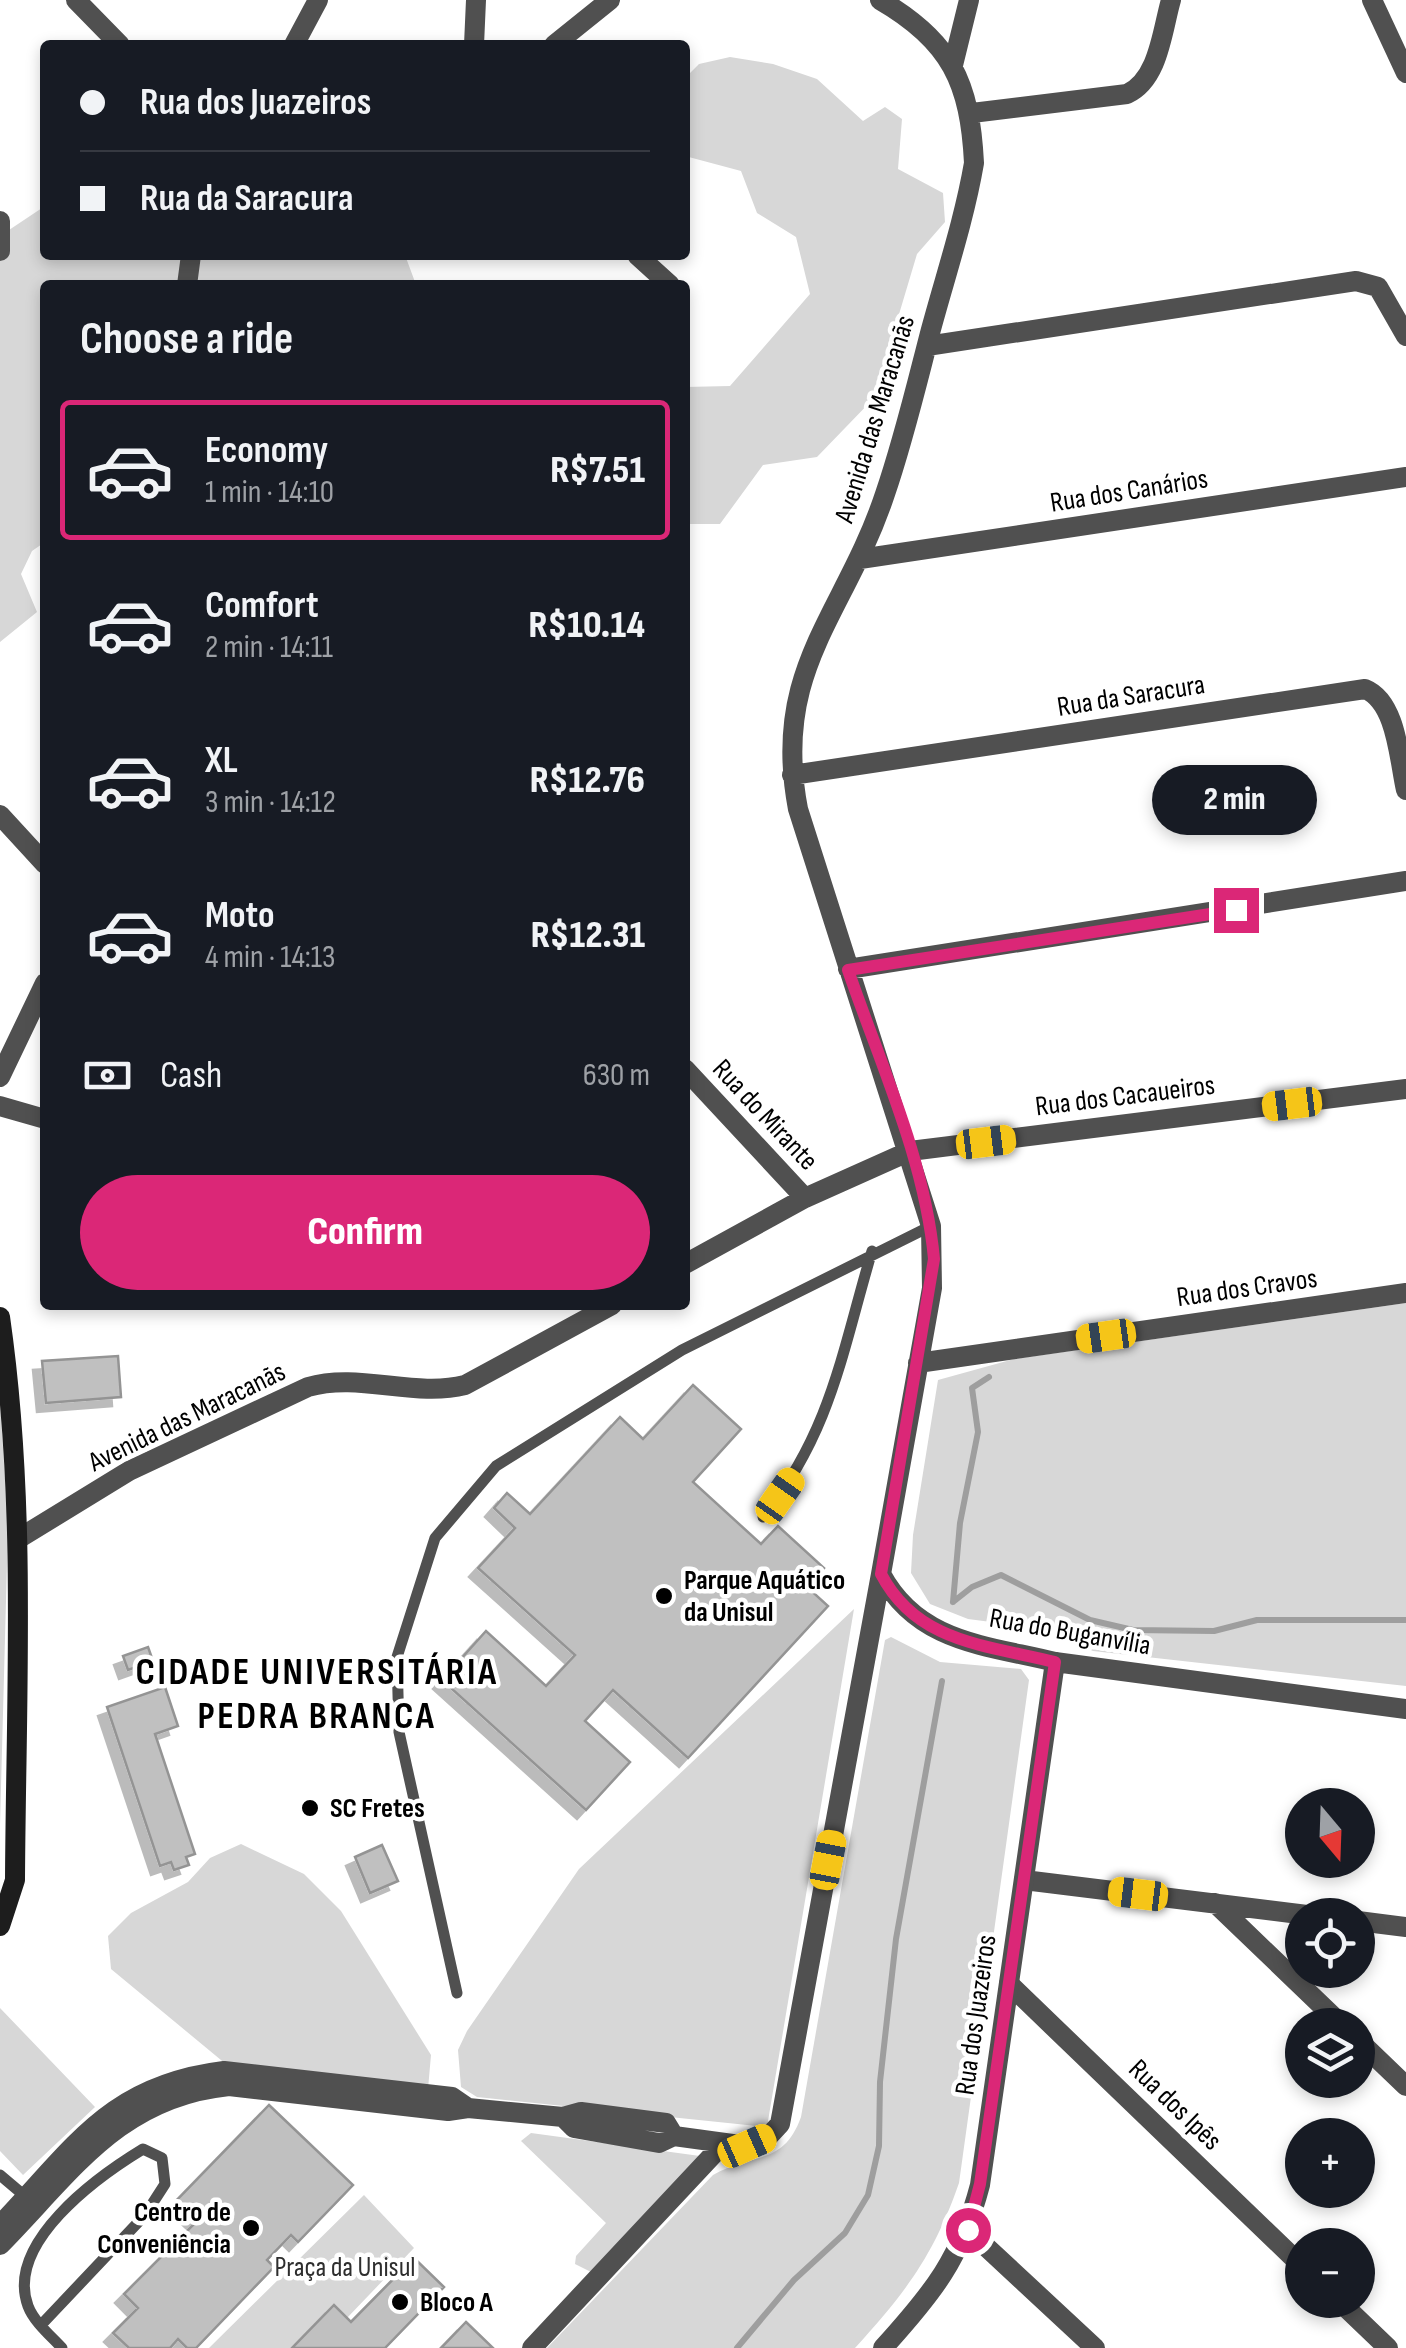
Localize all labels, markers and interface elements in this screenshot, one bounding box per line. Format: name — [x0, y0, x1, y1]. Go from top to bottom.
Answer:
text: Rua dos Juazeiros — [140, 80, 371, 125]
text: Rua da Saracura — [140, 176, 353, 221]
street label: Avenida das Maracanãs — [828, 311, 922, 527]
text: Choose a ride — [80, 312, 293, 367]
icon: car — [85, 425, 175, 515]
text: Economy — [205, 428, 328, 473]
text: R$7.51 — [550, 448, 645, 493]
street label: Rua dos Canários — [1048, 462, 1210, 520]
text: 1 min · 14:10 — [205, 473, 334, 512]
icon: car — [85, 580, 175, 670]
text: Comfort — [205, 583, 319, 628]
text: R$10.14 — [529, 603, 645, 648]
text: 2 min · 14:11 — [205, 628, 333, 667]
street label: Rua da Saracura — [1055, 668, 1207, 724]
icon: car — [85, 735, 175, 825]
text: XL — [205, 738, 238, 783]
text: R$12.76 — [530, 758, 645, 803]
callout: 2 min — [1154, 765, 1318, 835]
text: 2 min — [1203, 780, 1266, 819]
text: 3 min · 14:12 — [205, 783, 336, 822]
route end — [1214, 888, 1259, 933]
icon: car — [85, 890, 175, 980]
text: Moto — [205, 893, 275, 938]
text: R$12.31 — [531, 913, 645, 958]
text: 4 min · 14:13 — [205, 938, 335, 977]
icon: cash — [80, 1048, 135, 1103]
text: Cash — [160, 1053, 222, 1098]
street label: Rua do Mirante — [705, 1053, 825, 1177]
text: 630 m — [583, 1056, 650, 1095]
street label: Rua dos Cacaueiros — [1033, 1069, 1217, 1123]
car — [1260, 1085, 1324, 1123]
car — [954, 1123, 1018, 1161]
button: Confirm — [80, 1175, 650, 1290]
street label: Rua dos Cravos — [1175, 1262, 1319, 1314]
car — [1074, 1317, 1138, 1355]
street label: Avenida das Maracanãs — [82, 1355, 291, 1479]
car — [751, 1463, 809, 1529]
place label: Parque Aquático da Unisul — [684, 1564, 845, 1629]
marker: Parque Aquático da Unisul — [653, 1585, 675, 1607]
street label: Rua do Buganvília — [987, 1602, 1153, 1662]
district label: CIDADE UNIVERSITÁRIA PEDRA BRANCA — [135, 1650, 499, 1739]
north arrow — [1285, 1788, 1375, 1878]
map controls — [1285, 1788, 1375, 2318]
place label: SC Fretes — [330, 1792, 425, 1825]
marker: SC Fretes — [299, 1797, 321, 1819]
car — [808, 1828, 848, 1892]
car — [1106, 1875, 1170, 1913]
button: locate — [1285, 1898, 1375, 1988]
street label: Rua dos Juazeiros — [948, 1933, 1004, 2097]
button: layers — [1285, 2008, 1375, 2098]
street label: Rua dos Ipês — [1122, 2053, 1228, 2157]
button: + — [1285, 2118, 1375, 2208]
car — [713, 2120, 781, 2172]
place label: Centro de Conveniência — [97, 2196, 231, 2261]
route start — [946, 2208, 991, 2253]
marker: Centro de Conveniência — [240, 2217, 262, 2239]
button: − — [1285, 2228, 1375, 2318]
park label: Praça da Unisul — [274, 2251, 416, 2284]
place label: Bloco A — [420, 2286, 494, 2319]
marker: Bloco A — [389, 2291, 411, 2313]

